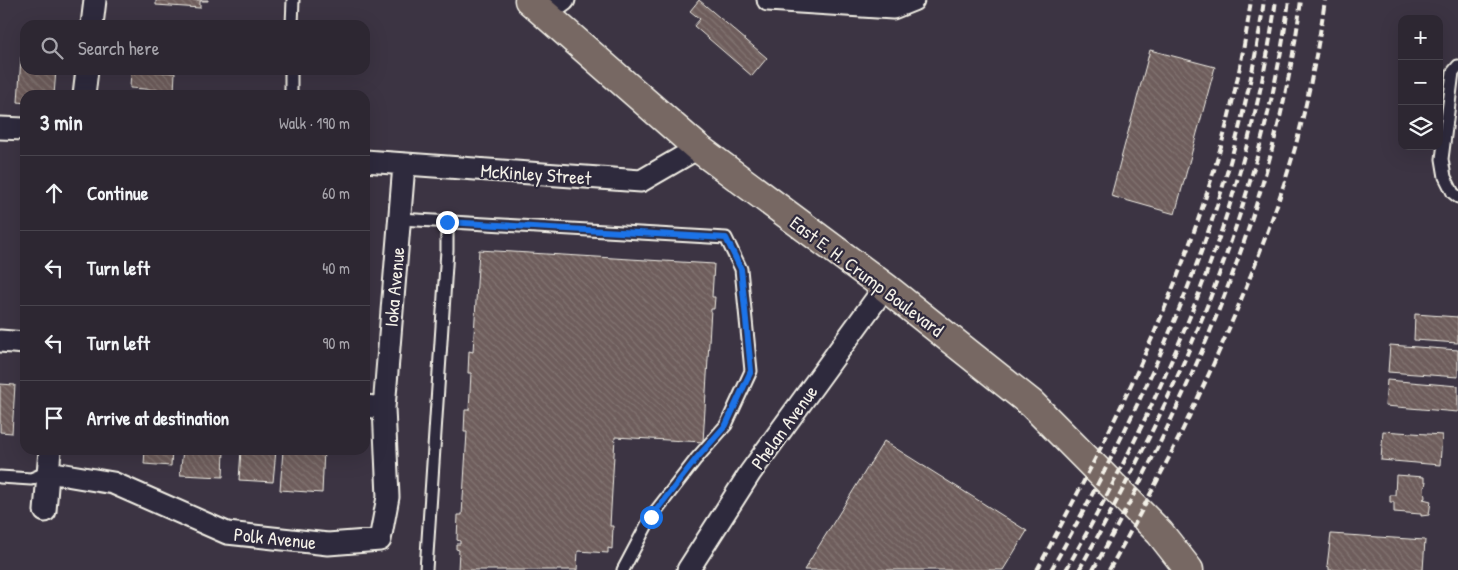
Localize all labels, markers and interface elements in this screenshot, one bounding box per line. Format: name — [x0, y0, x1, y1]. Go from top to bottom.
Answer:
map controls — [1398, 15, 1443, 150]
button: + — [1398, 15, 1443, 60]
search box — [20, 20, 370, 75]
icon: search — [38, 34, 66, 62]
text: Search here — [78, 35, 159, 61]
button: − — [1398, 60, 1443, 105]
button: layers — [1398, 105, 1443, 150]
text: 3 min — [40, 108, 83, 137]
text: Walk · 190 m — [279, 112, 350, 134]
street label: McKinley Street — [480, 157, 593, 191]
icon: ahead — [40, 179, 68, 207]
text: Continue — [87, 180, 148, 206]
text: 60 m — [322, 182, 350, 204]
street label: East E. H. Crump Boulevard — [785, 210, 950, 343]
route end — [436, 211, 459, 234]
street label: Ioka Avenue — [378, 246, 410, 328]
icon: left — [40, 254, 68, 282]
text: Turn left — [87, 255, 150, 281]
text: 40 m — [322, 257, 350, 279]
icon: left — [40, 329, 68, 357]
text: Turn left — [87, 330, 150, 356]
text: 90 m — [322, 332, 350, 354]
street label: Phelan Avenue — [745, 379, 824, 474]
icon: arrive — [40, 404, 68, 432]
text: Arrive at destination — [87, 405, 229, 431]
route start — [640, 506, 663, 529]
street label: Polk Avenue — [233, 521, 318, 555]

